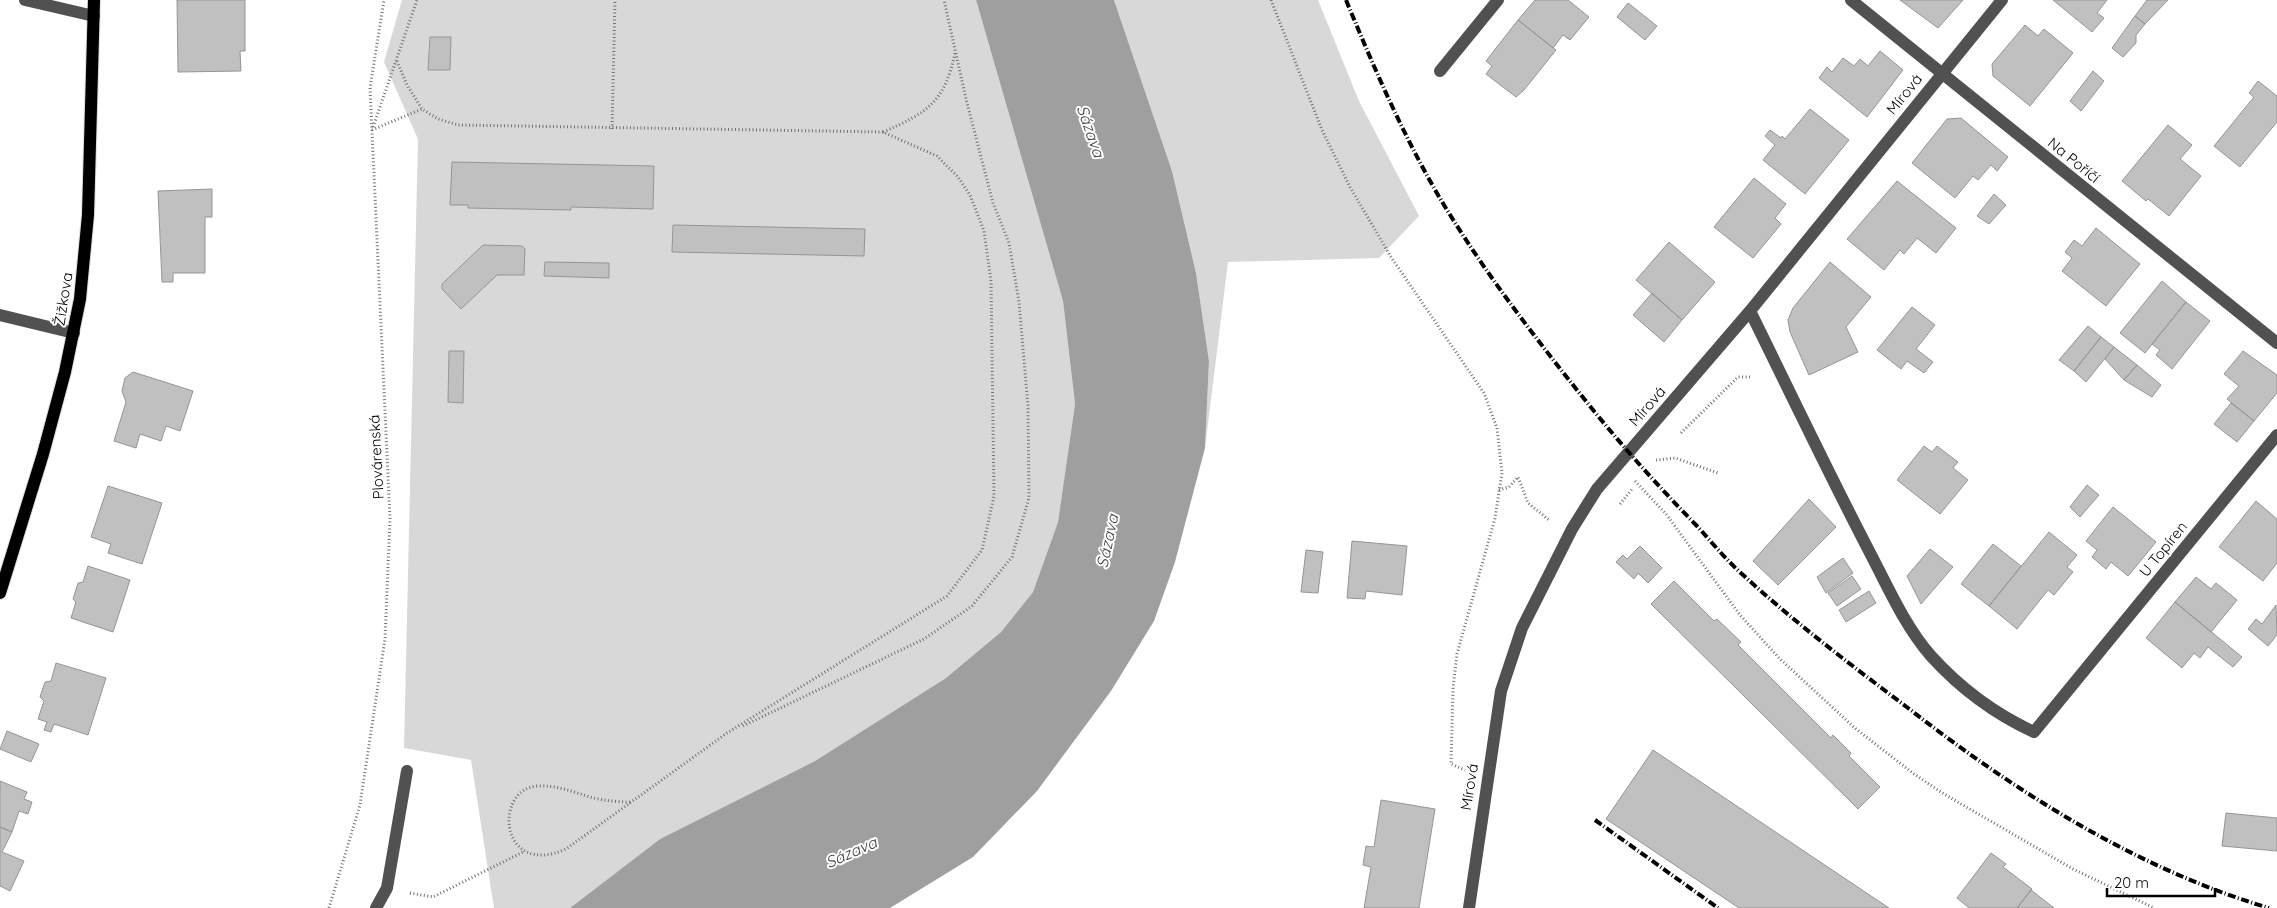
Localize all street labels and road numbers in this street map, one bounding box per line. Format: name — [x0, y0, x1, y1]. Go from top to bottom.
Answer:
street label: Mírová — [1882, 70, 1926, 118]
street label: Na Poříčí — [2044, 133, 2105, 187]
street label: Žižkova — [49, 271, 77, 327]
street label: Mírová — [1624, 382, 1670, 430]
street label: Plovárenská — [364, 414, 388, 500]
street label: U Topíren — [2135, 517, 2191, 581]
street label: Mírová — [1456, 762, 1482, 812]

